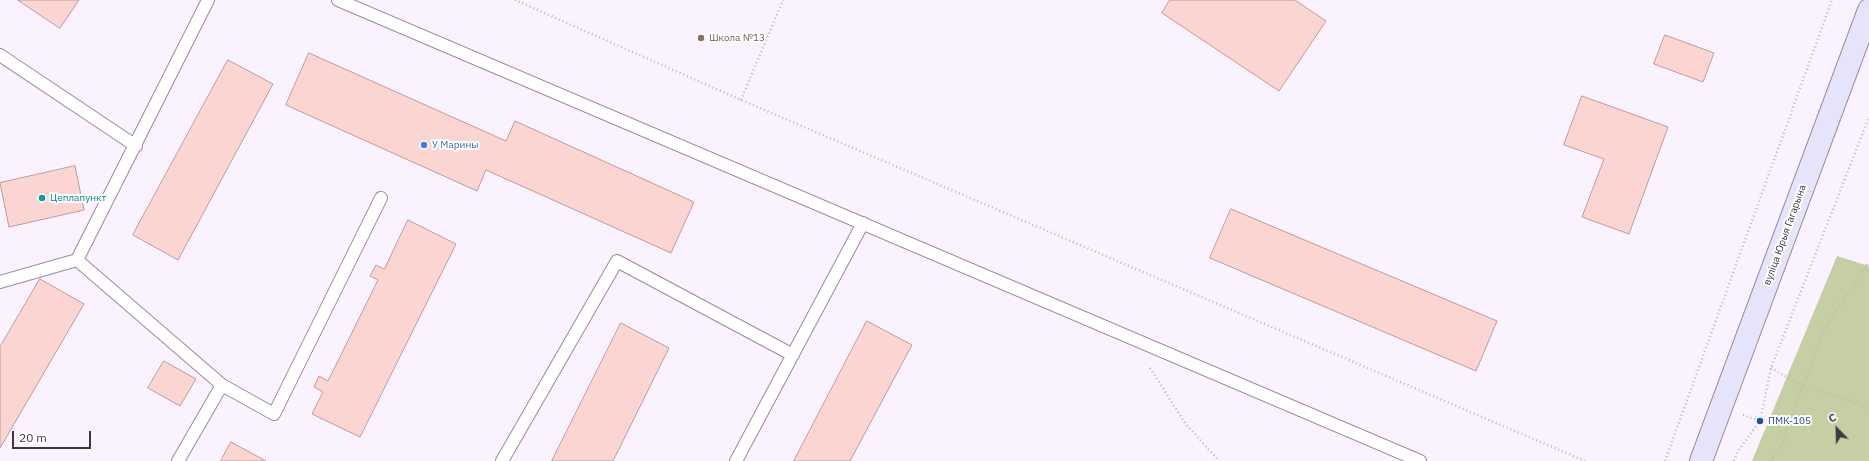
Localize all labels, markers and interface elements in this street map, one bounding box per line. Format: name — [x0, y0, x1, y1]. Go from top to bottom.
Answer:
place label: Школа №13 — [709, 32, 765, 44]
marker: Школа №13 — [696, 33, 706, 43]
place label: У Марины — [432, 139, 479, 151]
marker: У Марины — [419, 140, 429, 150]
street label: вуліца Юрыя Гагарына — [1761, 183, 1809, 287]
place label: Цеплапункт — [50, 192, 106, 204]
marker: Цеплапункт — [37, 193, 47, 203]
north arrow — [1817, 409, 1857, 449]
text: С — [1826, 410, 1838, 426]
place label: ПМК-105 — [1768, 415, 1811, 427]
marker: ПМК-105 — [1755, 416, 1765, 426]
scale bar — [14, 423, 93, 449]
text: 20 m — [19, 430, 47, 445]

